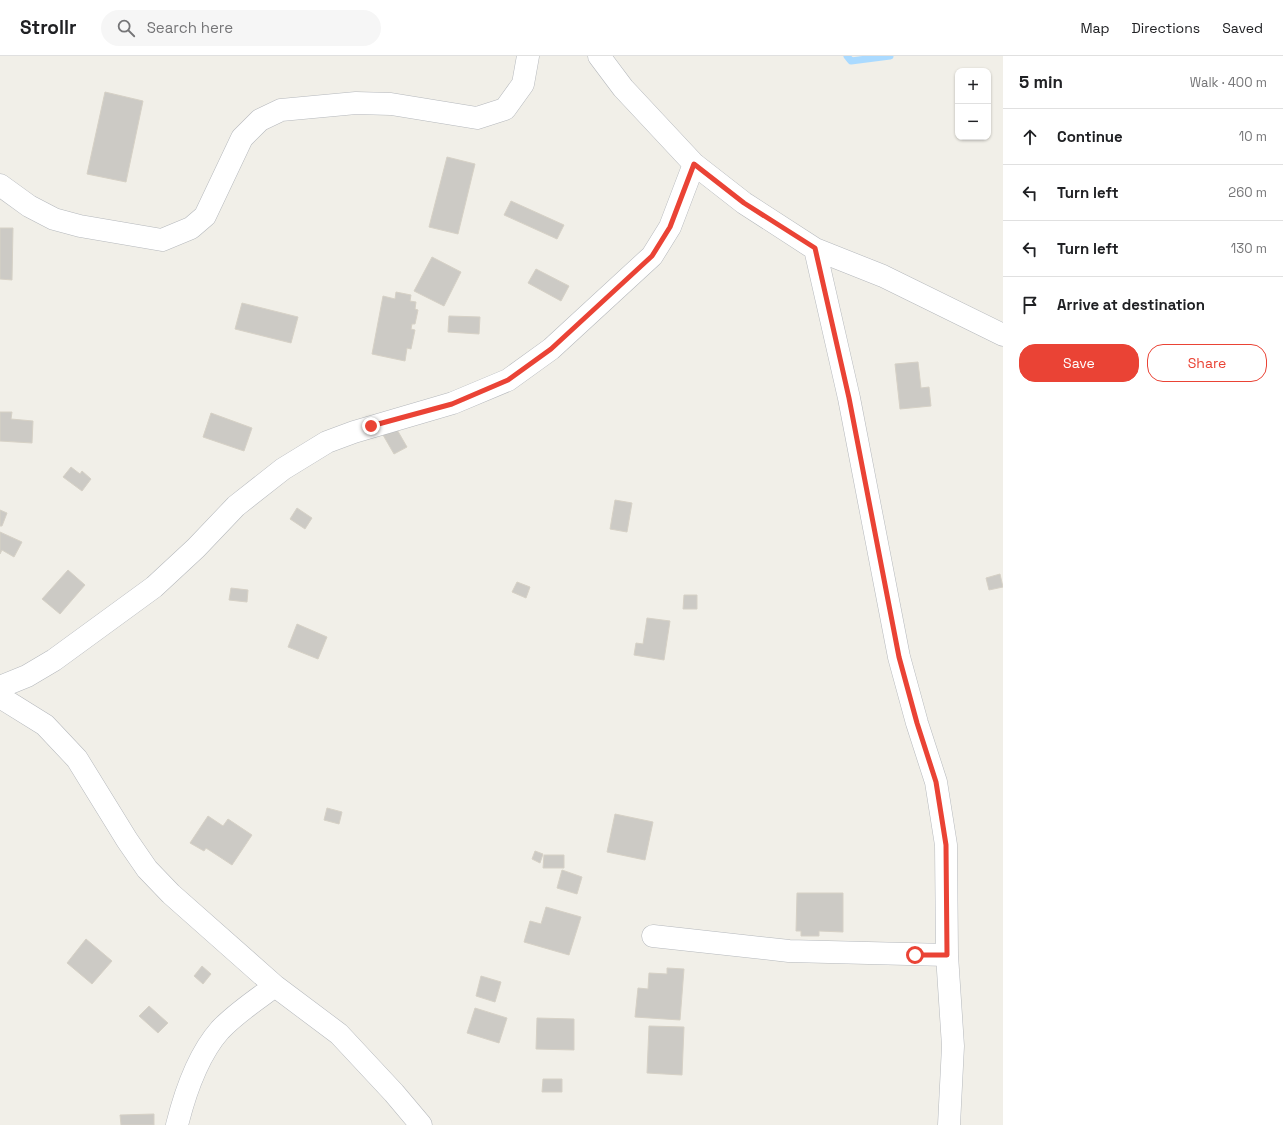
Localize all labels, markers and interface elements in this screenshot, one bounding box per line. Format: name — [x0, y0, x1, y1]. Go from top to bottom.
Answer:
search box — [101, 10, 381, 46]
text: Strollr — [20, 15, 77, 40]
icon: search — [115, 17, 137, 39]
text: Search here — [147, 18, 233, 37]
text: Map — [1080, 19, 1110, 37]
text: Directions — [1132, 19, 1200, 37]
text: Saved — [1222, 19, 1263, 37]
map controls — [955, 68, 991, 140]
button: + — [955, 68, 991, 104]
text: 5 min — [1019, 71, 1063, 93]
text: Walk · 400 m — [1190, 74, 1267, 91]
button: − — [955, 104, 991, 140]
icon: ahead — [1019, 126, 1041, 148]
text: Continue — [1057, 127, 1123, 146]
text: 10 m — [1239, 128, 1267, 145]
icon: left — [1019, 182, 1041, 204]
text: Turn left — [1057, 183, 1119, 202]
text: 260 m — [1228, 184, 1267, 201]
icon: left — [1019, 238, 1041, 260]
text: Turn left — [1057, 239, 1119, 258]
text: 130 m — [1231, 240, 1267, 257]
icon: arrive — [1019, 294, 1041, 316]
text: Arrive at destination — [1057, 295, 1205, 314]
button: Save — [1019, 344, 1139, 382]
button: Share — [1147, 344, 1267, 382]
route end — [362, 417, 380, 435]
route start — [906, 946, 924, 964]

